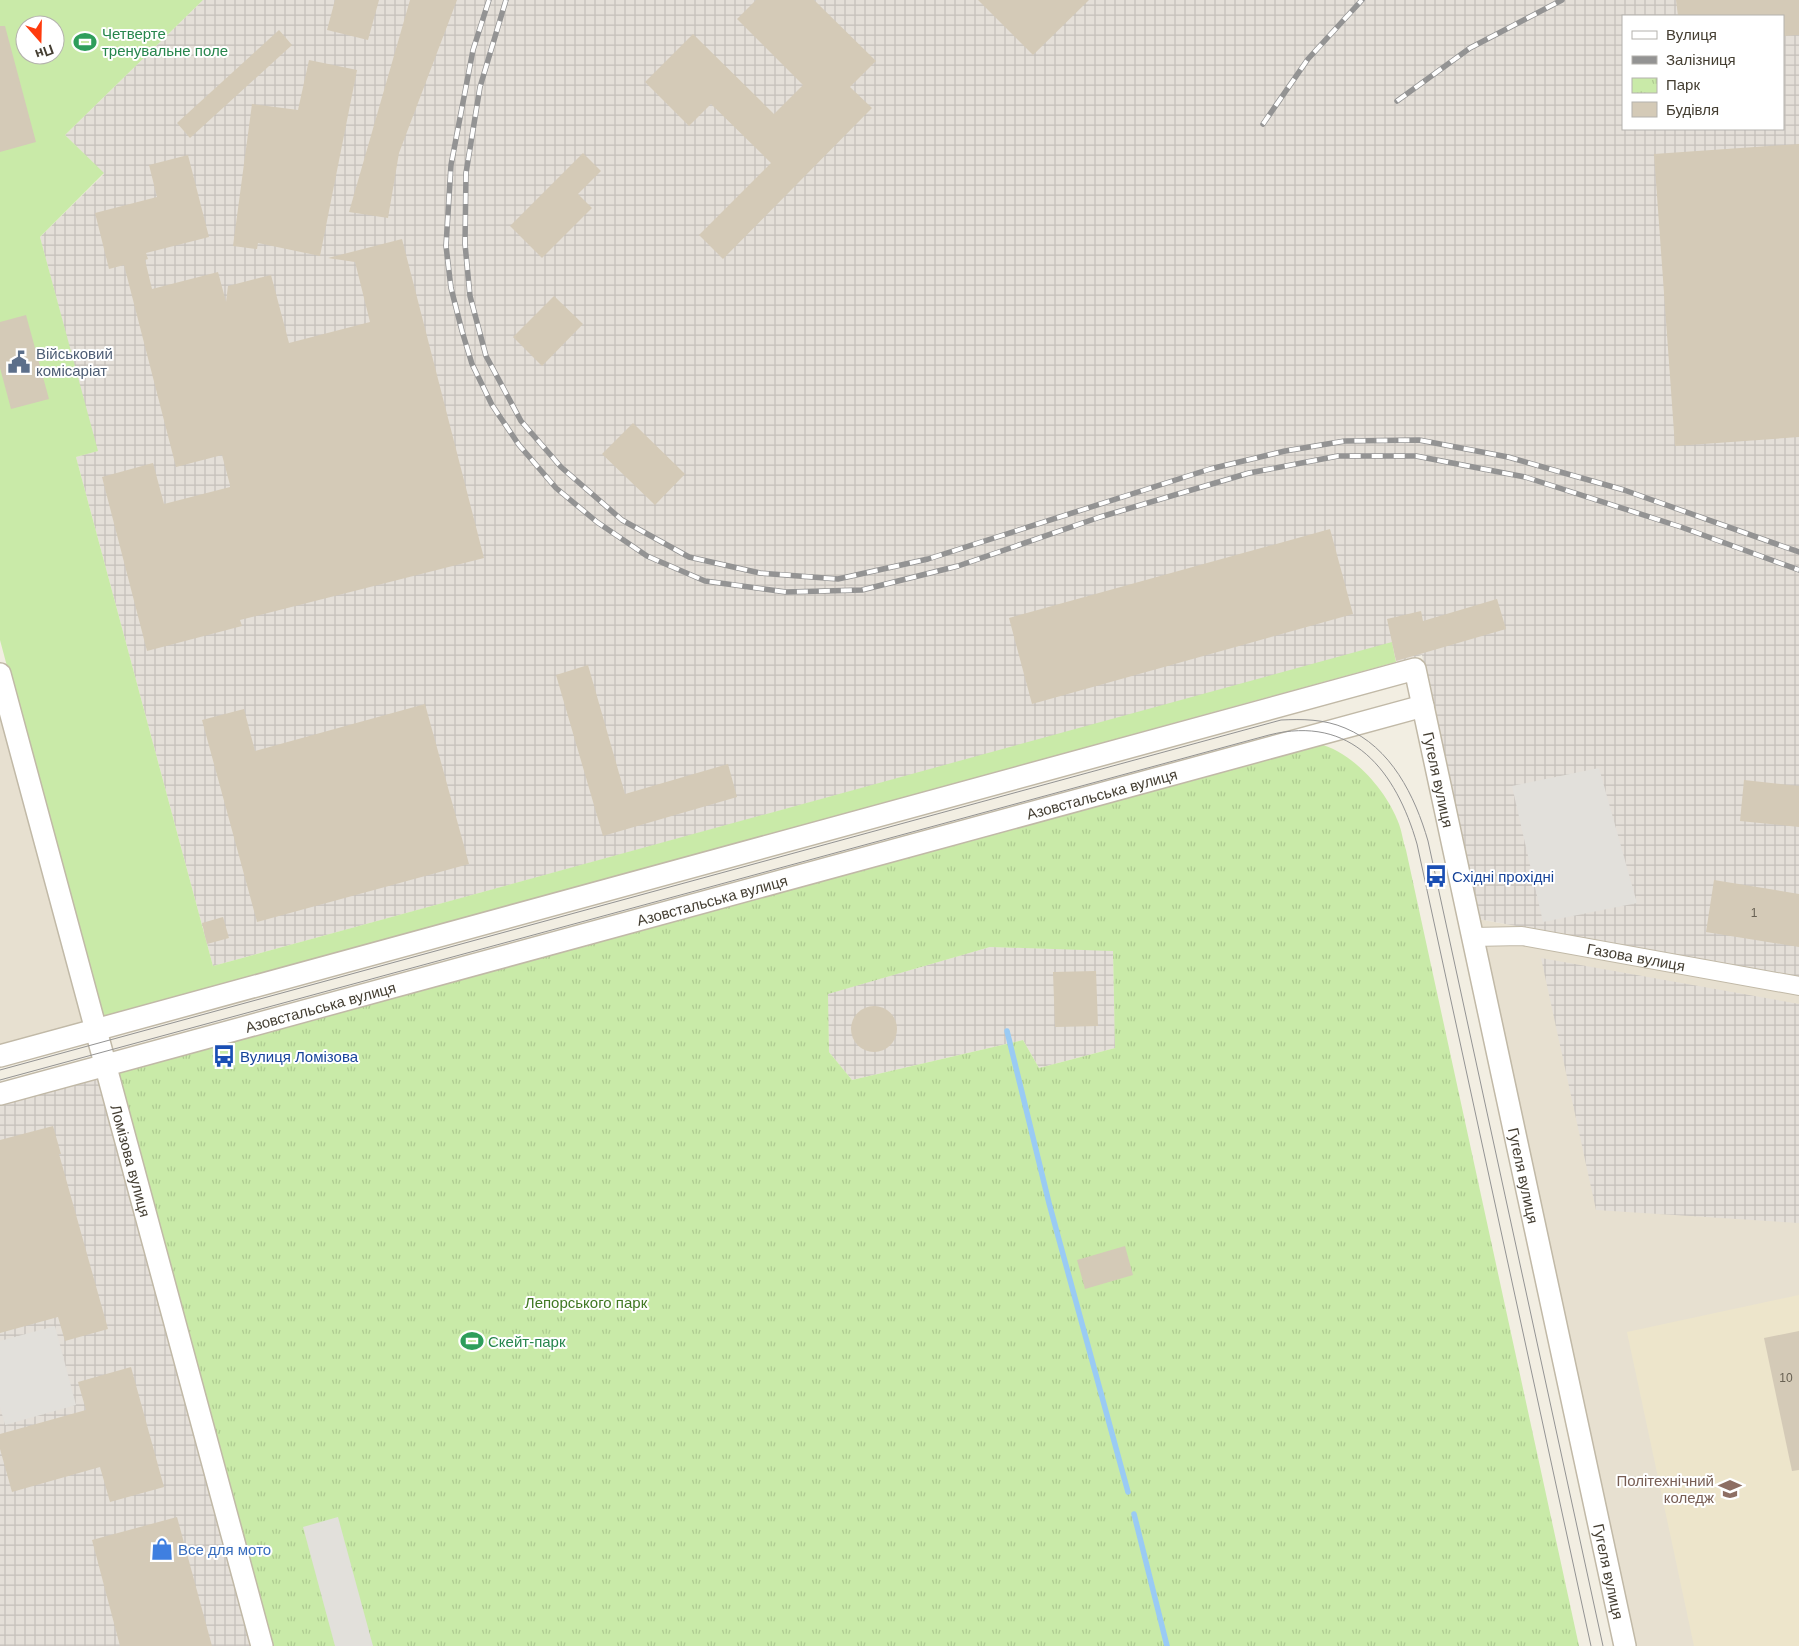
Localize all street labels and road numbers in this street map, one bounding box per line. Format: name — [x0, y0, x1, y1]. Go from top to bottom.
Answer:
street label: Гугеля вулиця — [1420, 730, 1457, 829]
street label: Азовстальська вулиця — [1025, 765, 1179, 822]
street label: Азовстальська вулиця — [635, 871, 789, 929]
street label: Газова вулиця — [1586, 939, 1687, 974]
street label: Азовстальська вулиця — [243, 978, 398, 1035]
street label: Ломізова вулиця — [108, 1102, 154, 1219]
street label: Гугеля вулиця — [1505, 1126, 1542, 1225]
street label: Гугеля вулиця — [1590, 1522, 1628, 1621]

